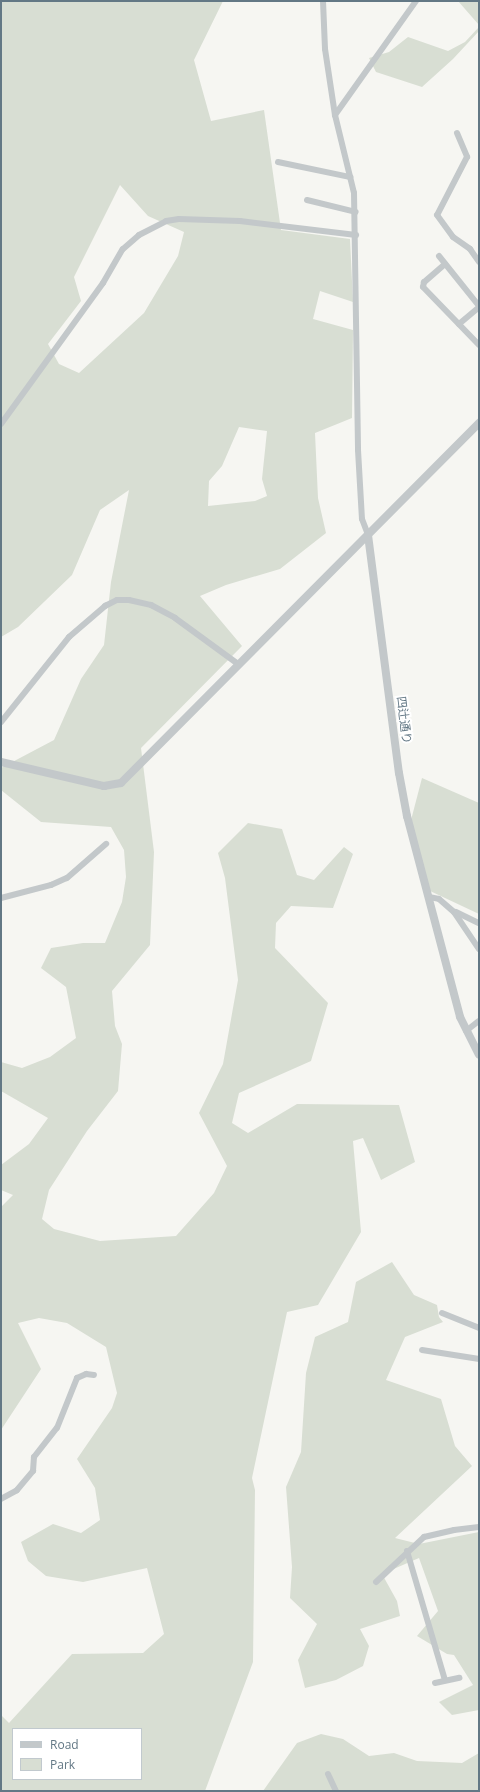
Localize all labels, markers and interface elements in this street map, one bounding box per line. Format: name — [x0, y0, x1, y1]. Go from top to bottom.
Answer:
street label: 四辻通り — [394, 695, 414, 745]
legend — [12, 1728, 142, 1780]
text: Road — [50, 1736, 79, 1753]
text: Park — [50, 1756, 75, 1773]

